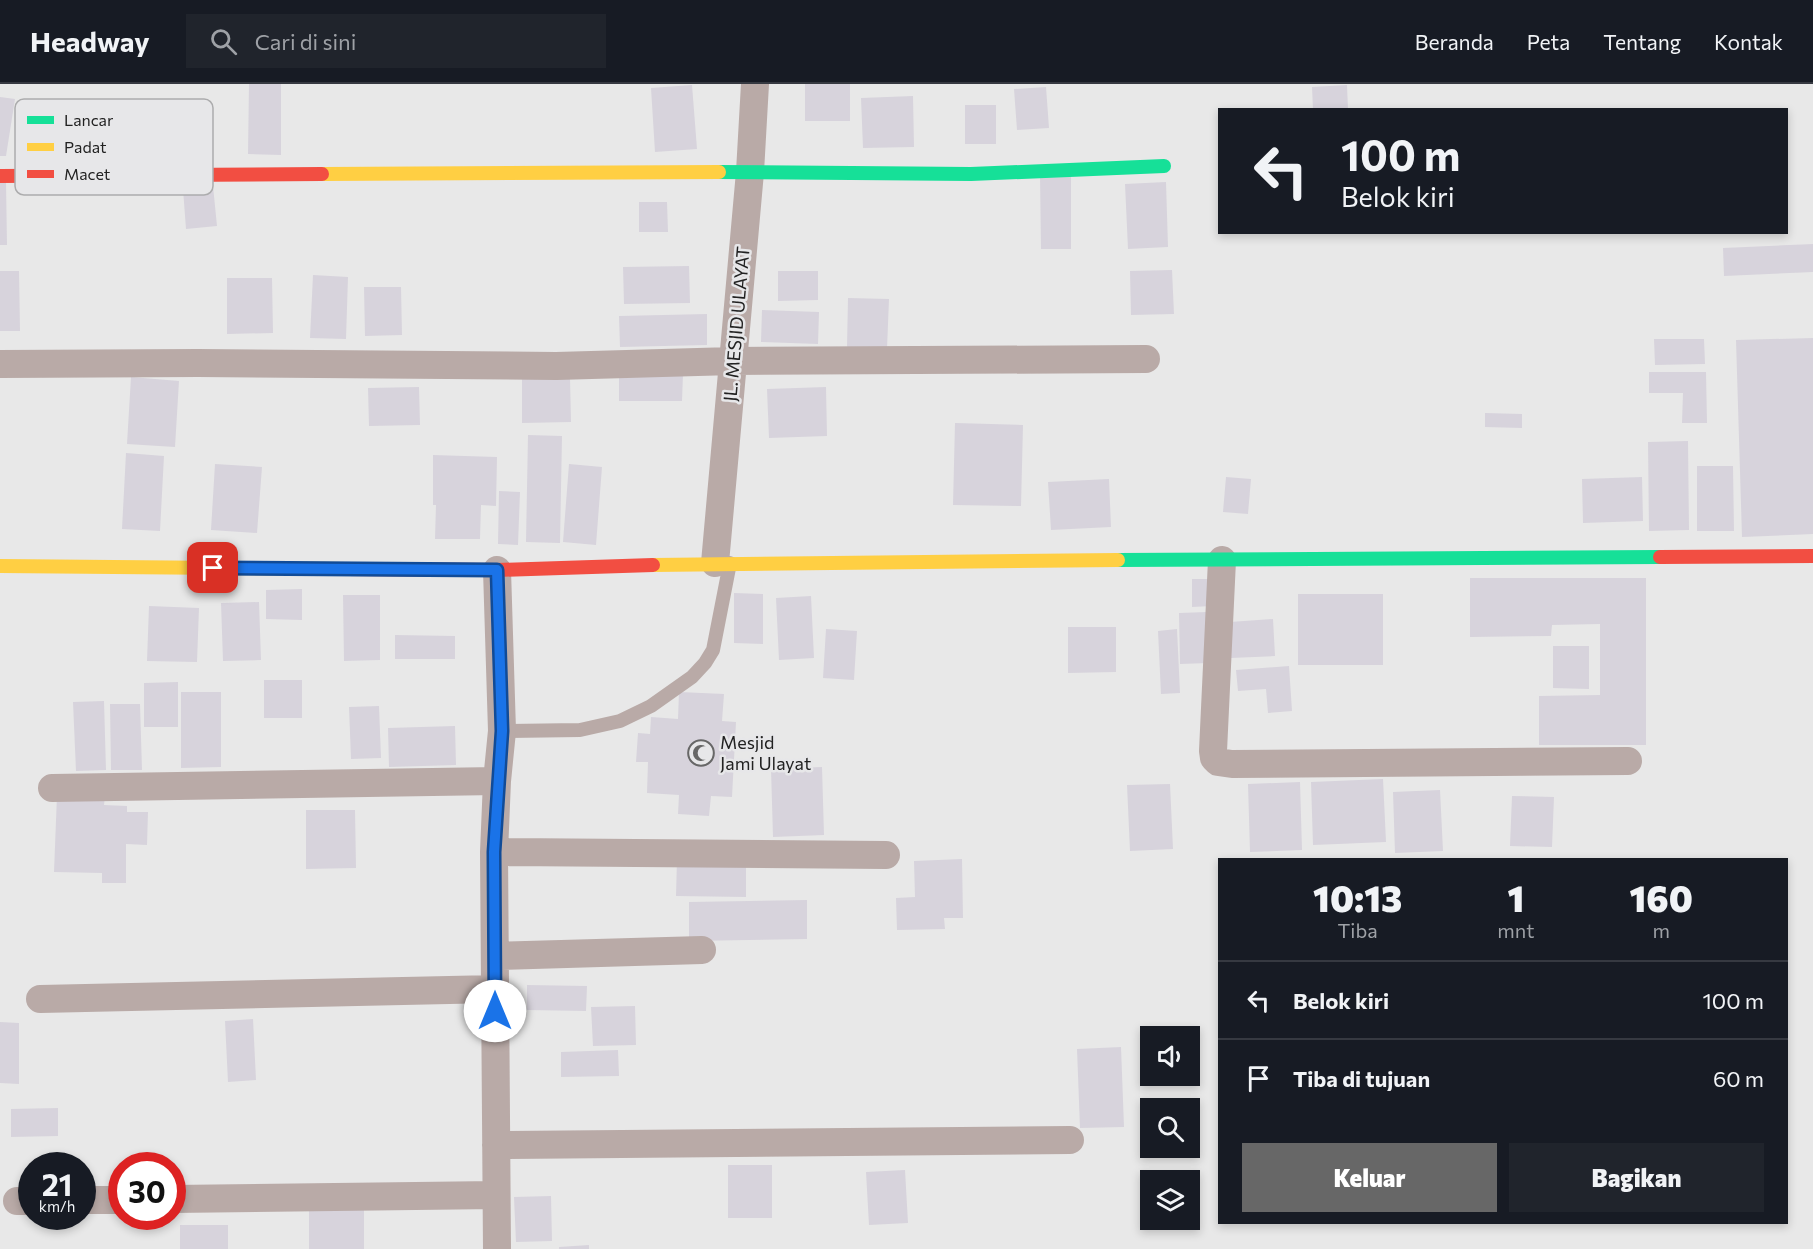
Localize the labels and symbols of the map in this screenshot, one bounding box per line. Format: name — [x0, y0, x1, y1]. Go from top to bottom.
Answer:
legend — [15, 99, 213, 195]
text: Lancar — [64, 110, 114, 129]
text: Padat — [64, 137, 107, 156]
text: Macet — [64, 164, 111, 183]
street label: JL. MESJID ULAYAT — [718, 245, 754, 402]
pin — [187, 542, 238, 593]
place label: Mesjid Jami Ulayat — [720, 731, 811, 774]
mosque icon: Mesjid Jami Ulayat — [686, 738, 716, 768]
position arrow — [463, 979, 527, 1043]
speed limit sign: 30 — [108, 1152, 186, 1230]

